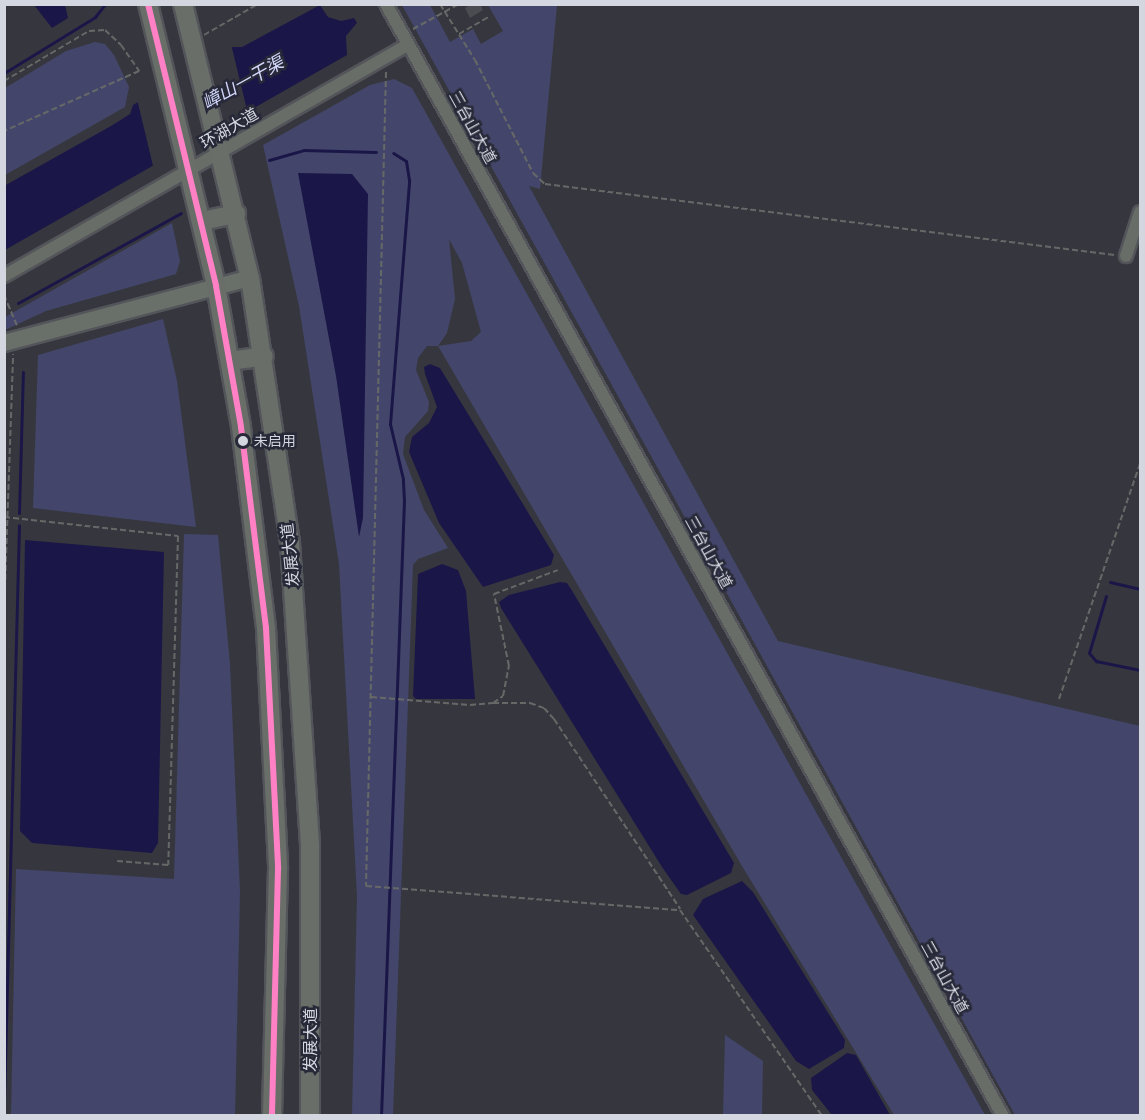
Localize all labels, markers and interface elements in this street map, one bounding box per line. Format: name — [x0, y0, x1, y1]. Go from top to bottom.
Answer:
water label: 嶂山一干渠 — [198, 52, 288, 114]
street label: 三台山大道 — [445, 87, 501, 167]
street label: 环湖大道 — [196, 104, 262, 152]
place label: 未启用 — [254, 433, 296, 449]
marker: 未启用 — [237, 435, 249, 447]
street label: 三台山大道 — [681, 512, 737, 592]
street label: 发展大道 — [277, 522, 303, 588]
street label: 三台山大道 — [917, 937, 973, 1017]
street label: 发展大道 — [300, 1008, 320, 1072]

